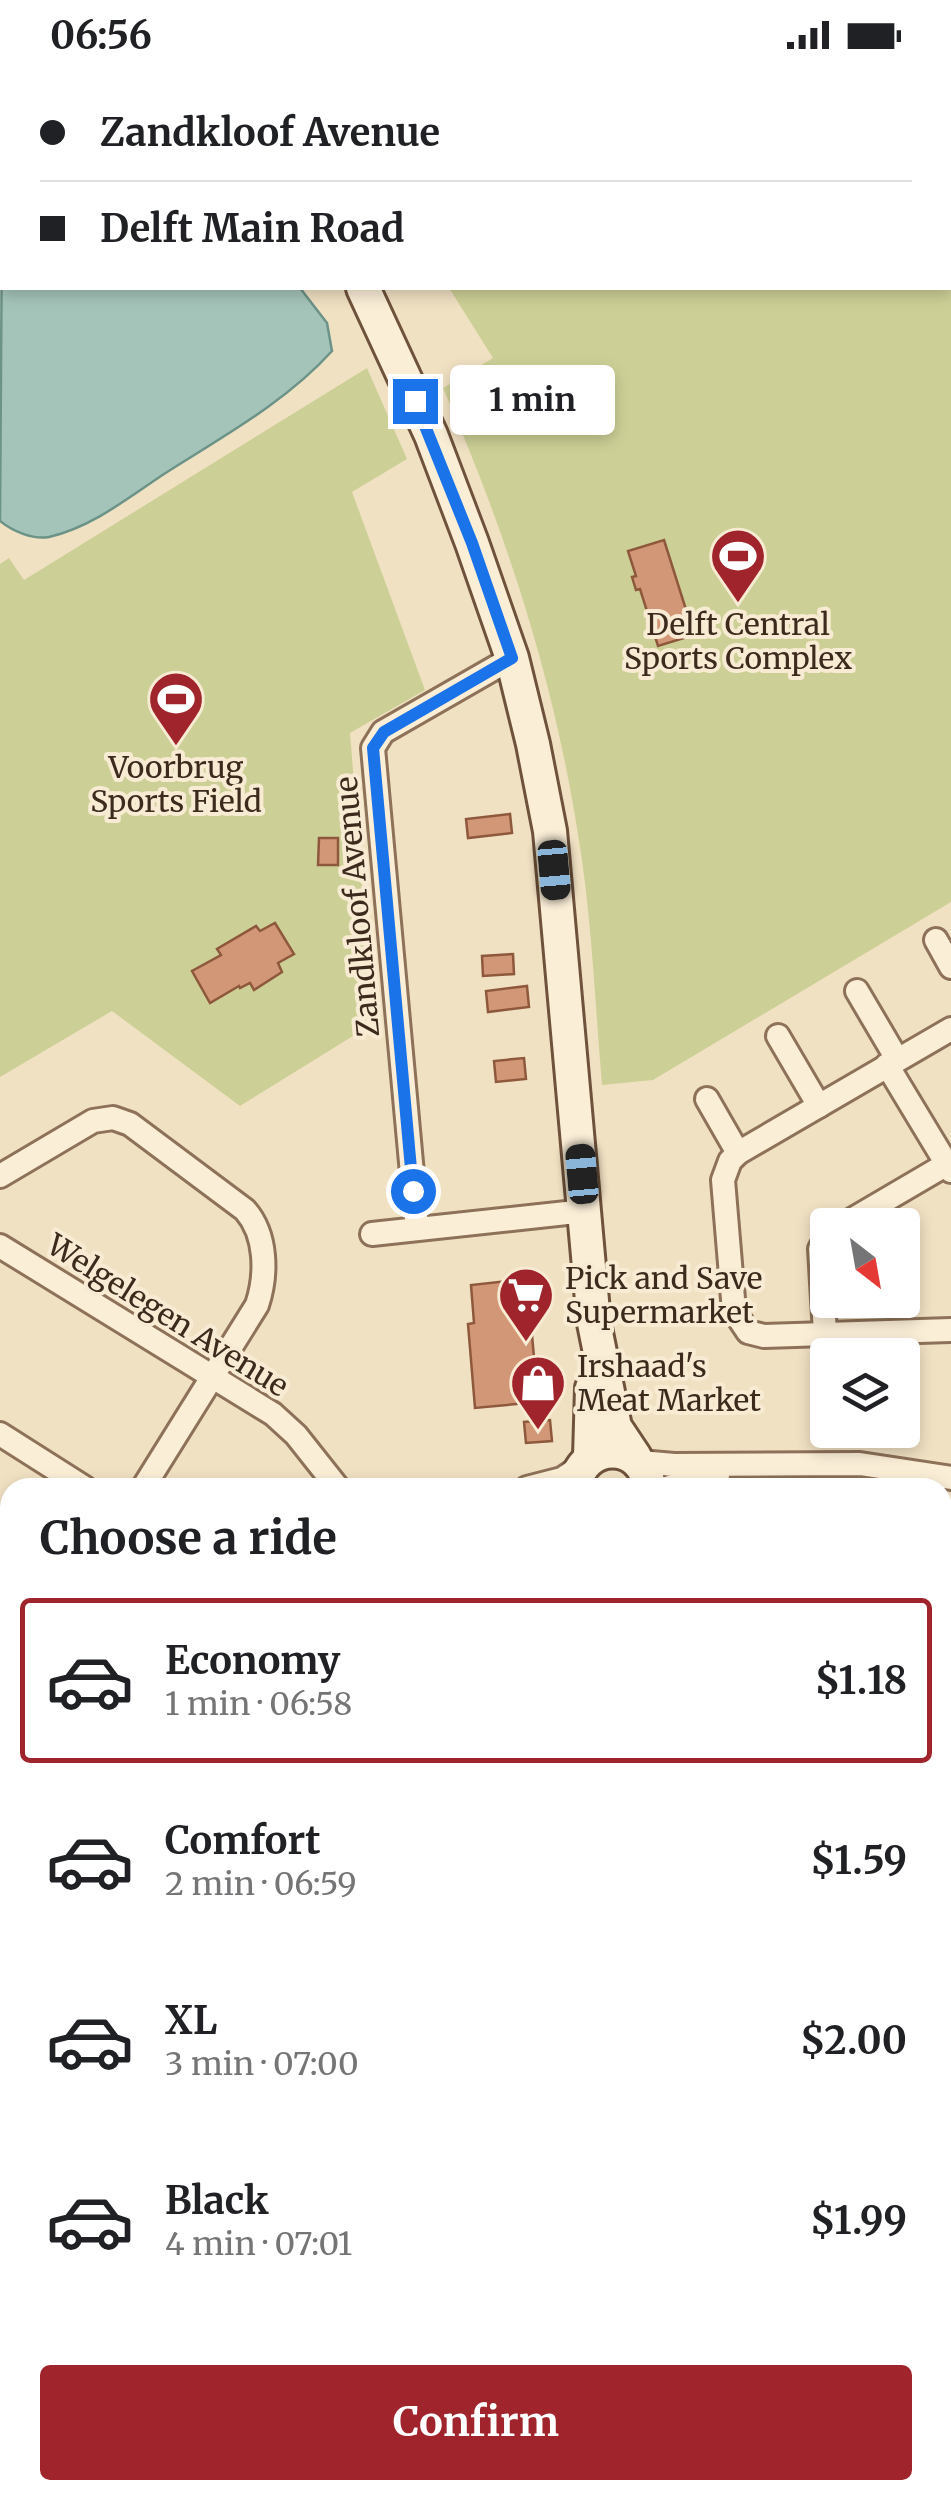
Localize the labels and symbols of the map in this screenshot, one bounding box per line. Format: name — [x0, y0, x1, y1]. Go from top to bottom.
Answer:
callout: 1 min — [450, 366, 615, 436]
route end — [393, 379, 438, 424]
sports icon: Delft Central Sports Complex — [708, 526, 768, 605]
place label: Delft Central Sports Complex — [624, 605, 852, 677]
sports icon: Voorbrug Sports Field — [146, 669, 206, 748]
place label: Voorbrug Sports Field — [90, 748, 262, 820]
street label: Zandkloof Avenue — [327, 775, 387, 1039]
car — [536, 839, 572, 901]
car — [564, 1143, 600, 1205]
route start — [391, 1169, 436, 1214]
north arrow — [810, 1208, 920, 1318]
street label: Welgelegen Avenue — [39, 1225, 296, 1405]
place label: Pick and Save Supermarket — [565, 1259, 762, 1331]
supermarket icon: Pick and Save Supermarket — [496, 1265, 556, 1344]
place label: Irshaad's Meat Market — [577, 1347, 761, 1419]
shop icon: Irshaad's Meat Market — [508, 1353, 568, 1432]

